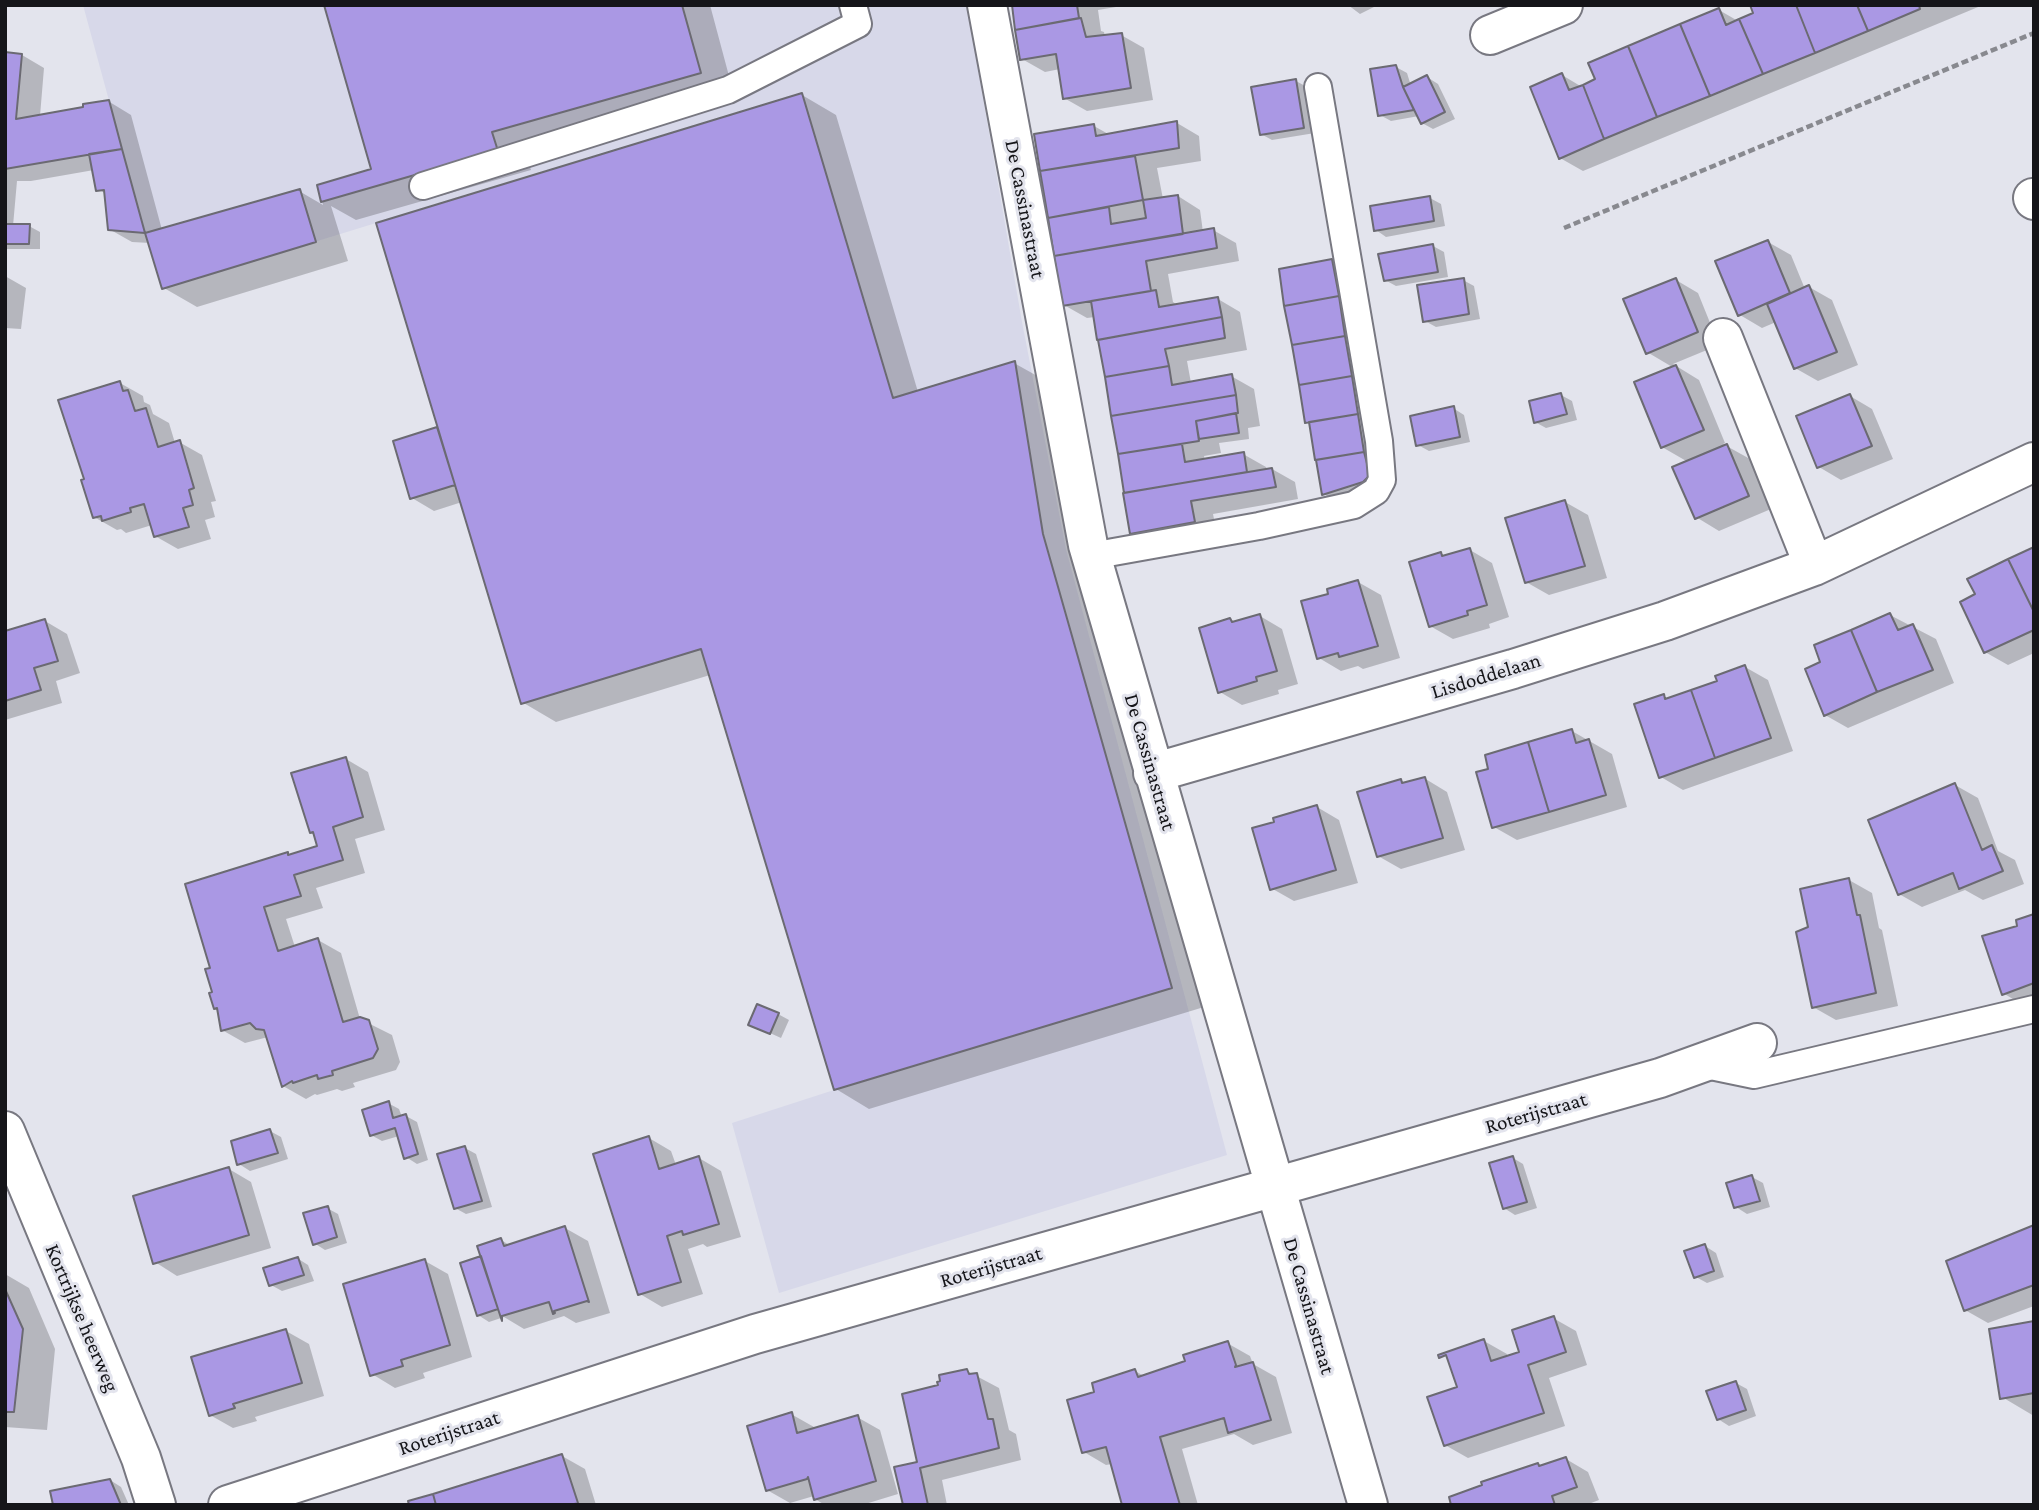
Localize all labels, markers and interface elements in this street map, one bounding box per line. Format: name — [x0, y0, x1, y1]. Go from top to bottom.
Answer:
street label: De Cassinastraat — [999, 137, 1051, 281]
street label: Lisdoddelaan — [1428, 647, 1544, 705]
street label: De Cassinastraat — [1118, 691, 1182, 833]
street label: Roterijstraat — [1482, 1086, 1590, 1140]
street label: De Cassinastraat — [1277, 1235, 1341, 1377]
street label: Kortrijkse heerweg — [40, 1240, 124, 1396]
street label: Roterijstraat — [937, 1240, 1045, 1294]
street label: Roterijstraat — [395, 1405, 503, 1461]

